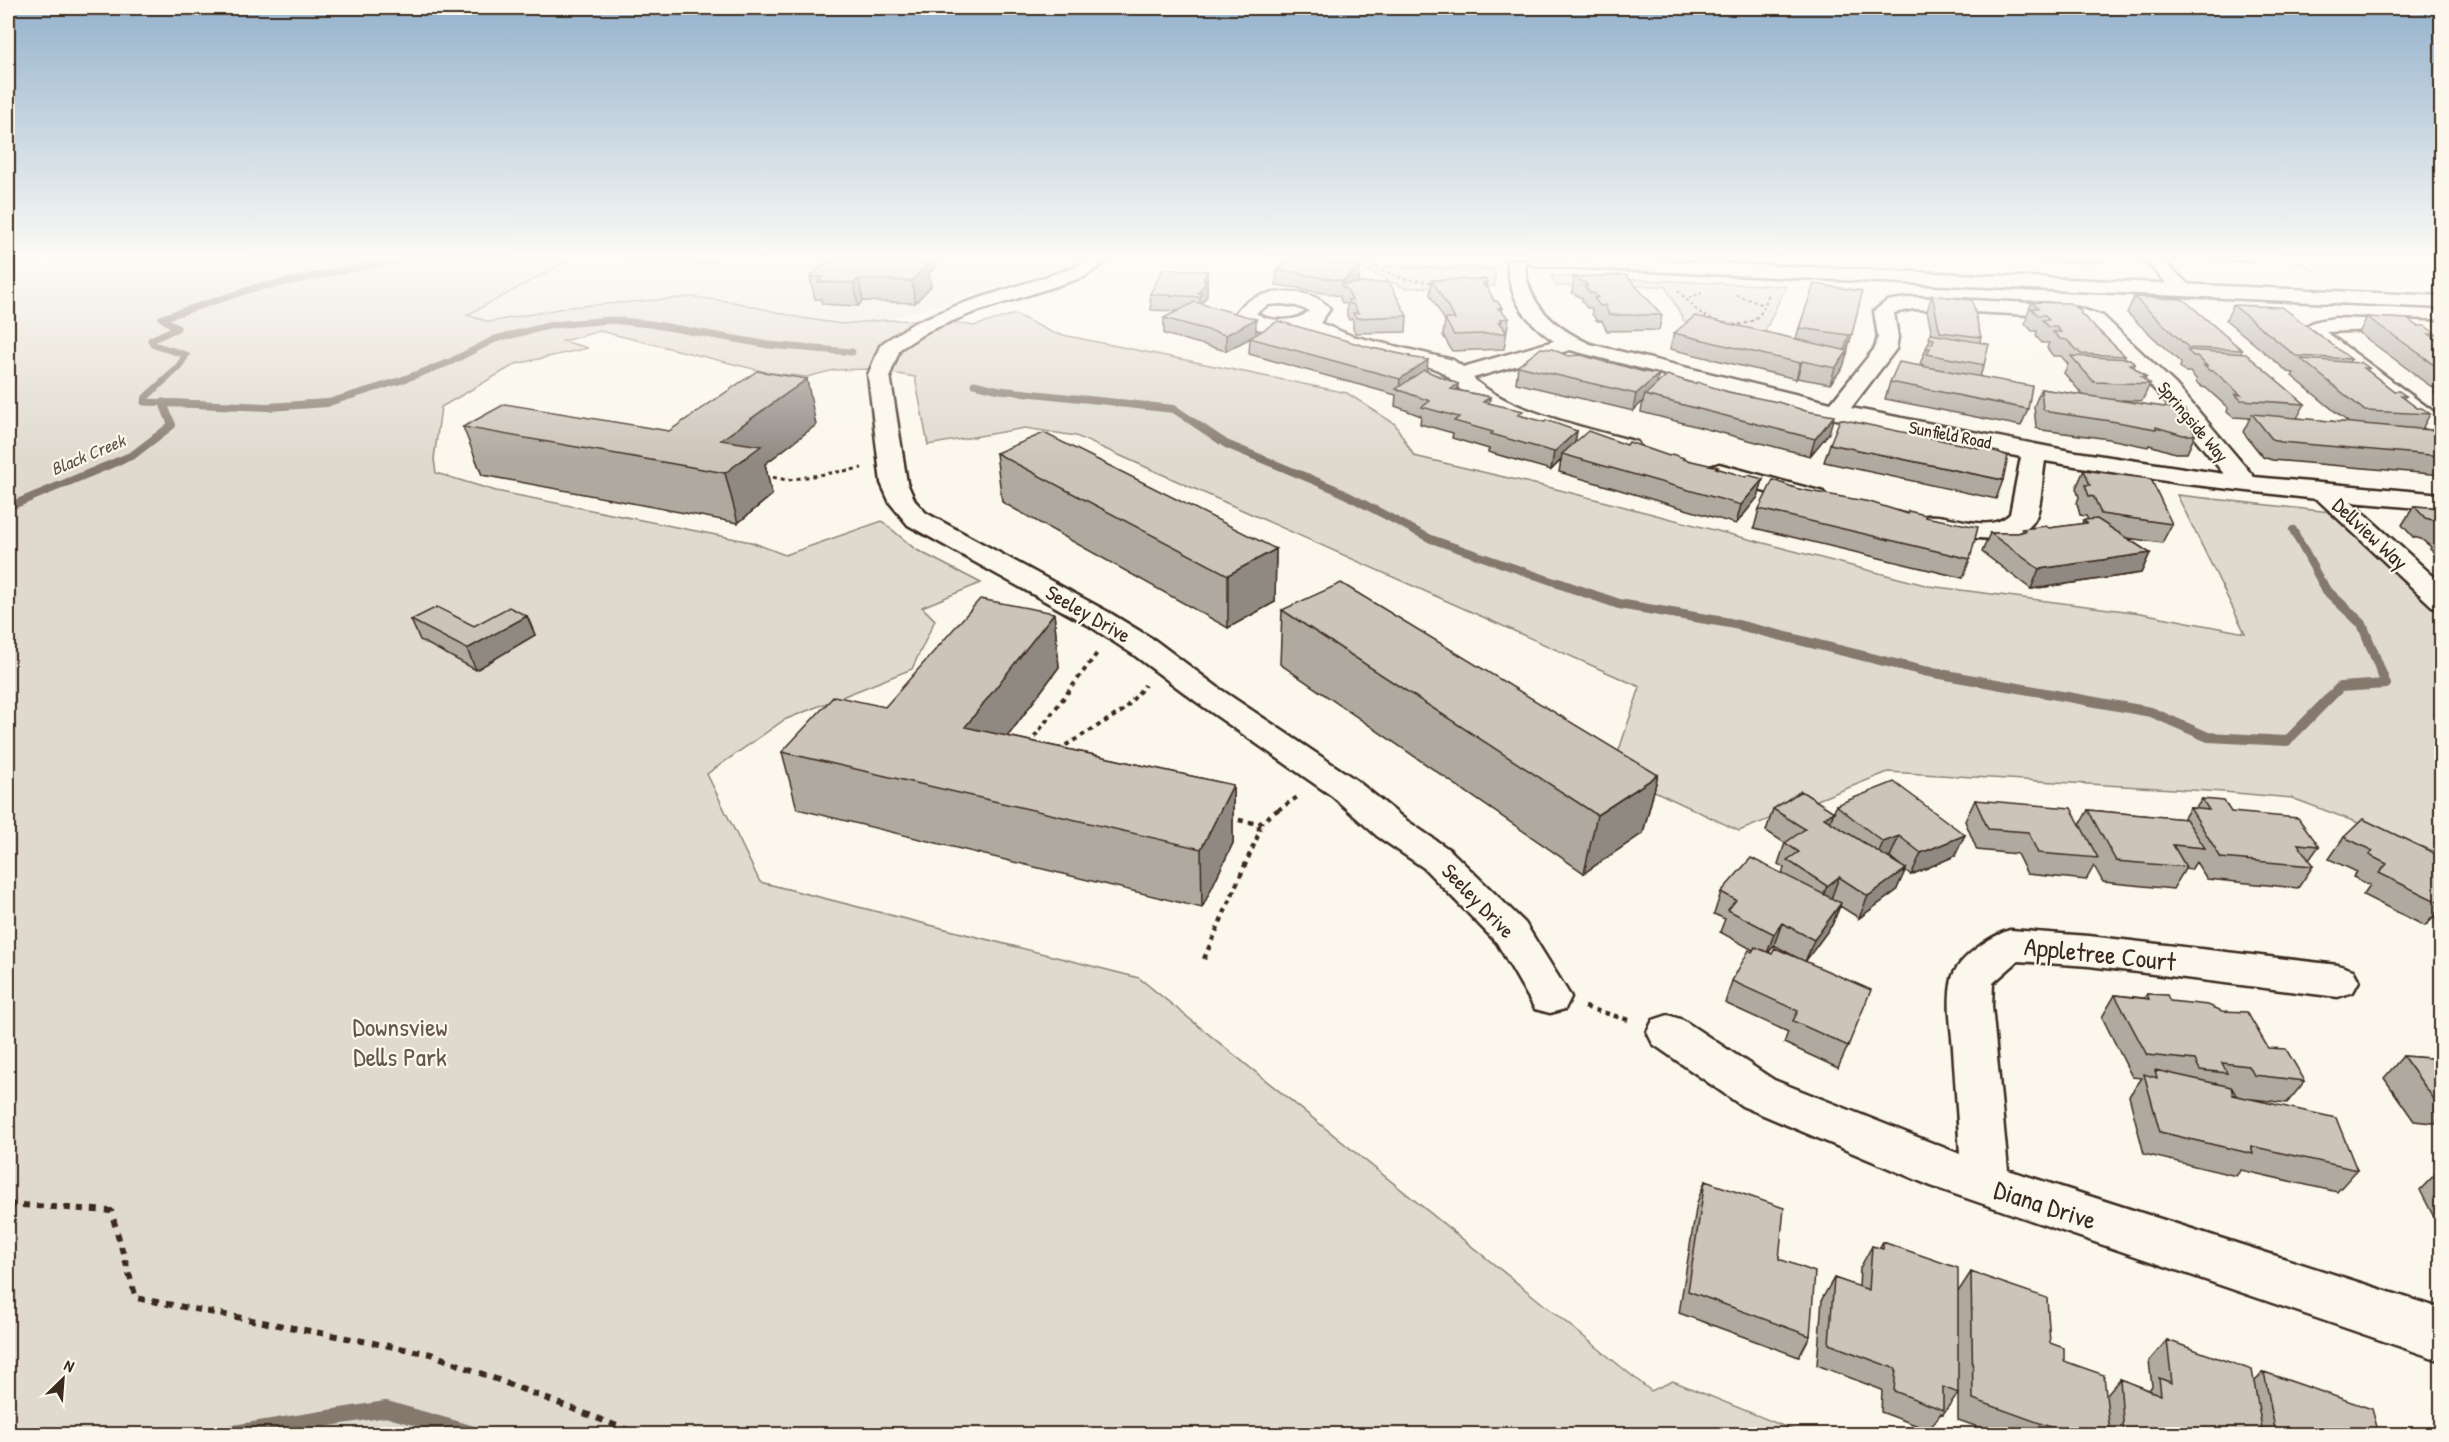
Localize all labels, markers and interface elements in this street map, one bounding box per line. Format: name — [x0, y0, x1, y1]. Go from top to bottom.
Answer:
street label: Springside Way — [2152, 376, 2235, 468]
street label: Sunfield Road — [1907, 414, 1993, 455]
water label: Black Creek — [47, 427, 130, 481]
street label: Dellview Way — [2326, 491, 2414, 576]
street label: Seeley Drive — [1040, 578, 1136, 650]
street label: Seeley Drive — [1435, 857, 1521, 944]
street label: Appletree Court — [2023, 928, 2178, 979]
park label: Downsview Dells Park — [352, 1009, 448, 1074]
street label: Diana Drive — [1990, 1172, 2101, 1237]
north arrow — [33, 1349, 93, 1409]
text: N — [61, 1354, 78, 1377]

